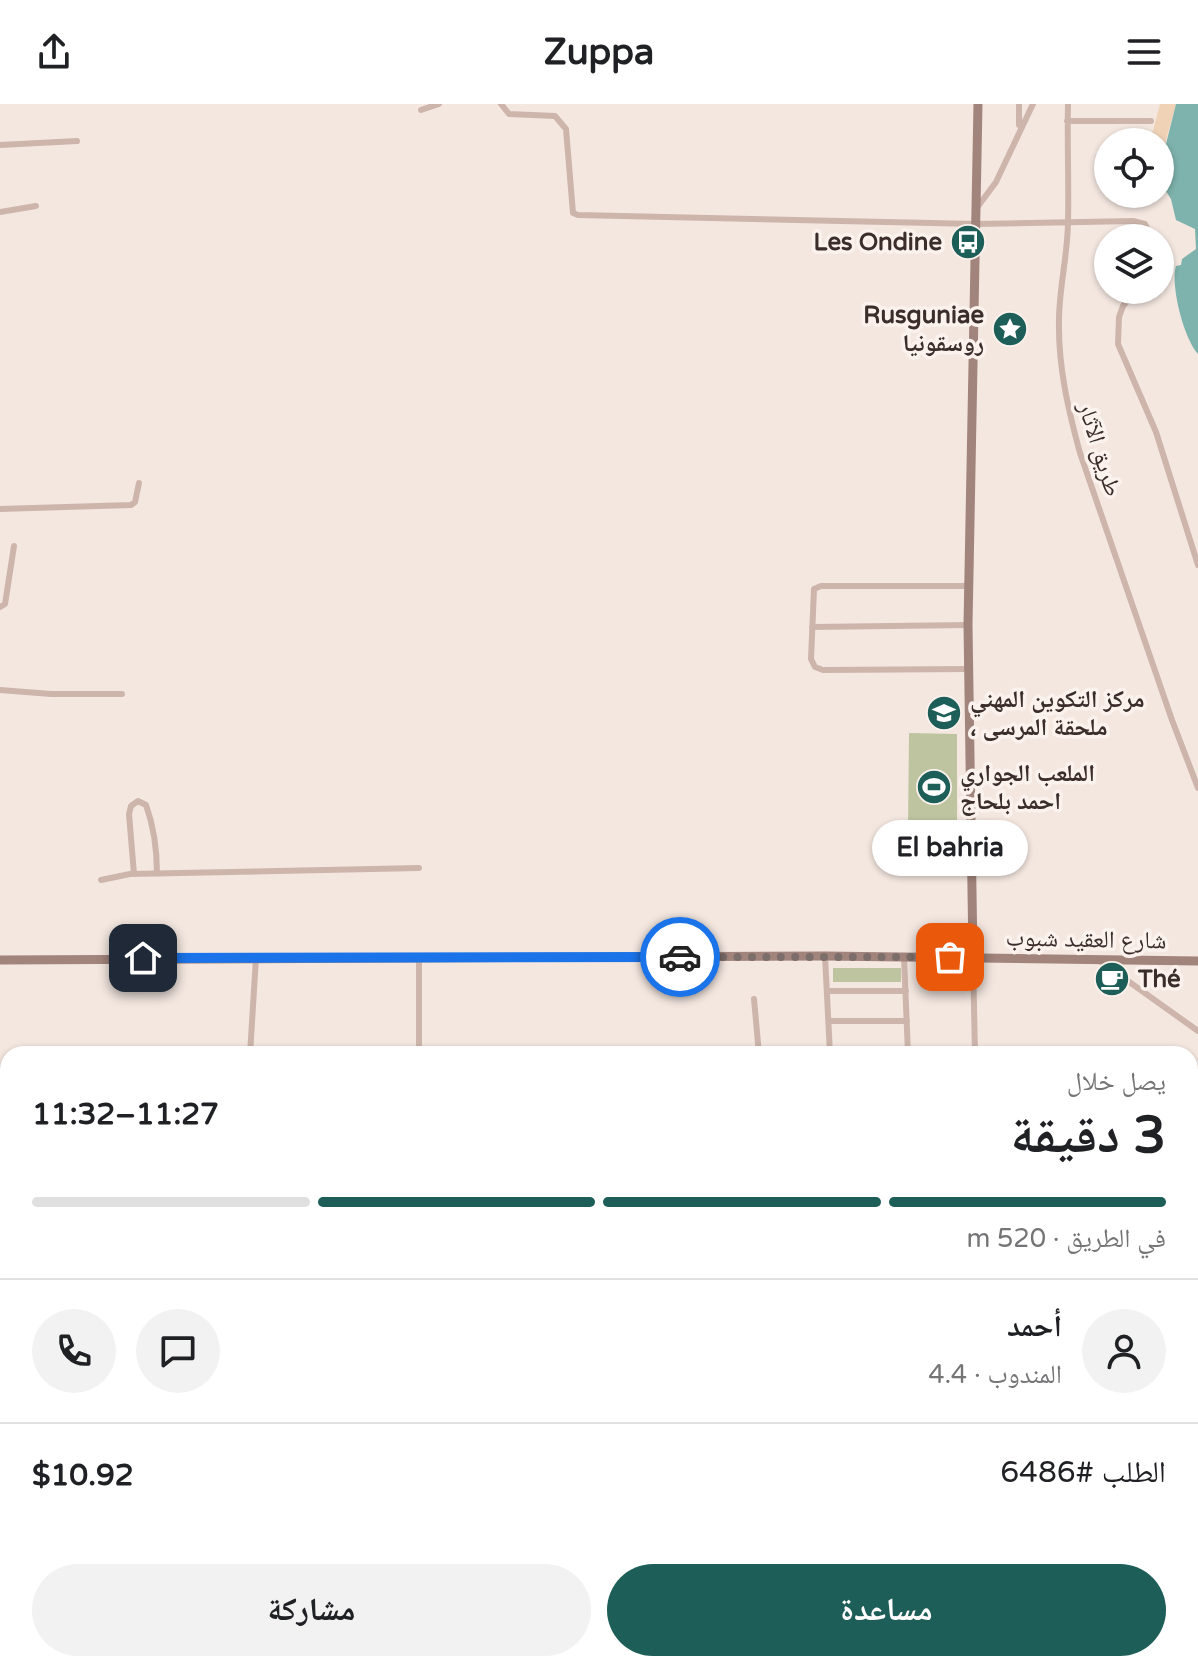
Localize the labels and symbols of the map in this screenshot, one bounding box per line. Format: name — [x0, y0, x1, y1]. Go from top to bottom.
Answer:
bus stop icon: Les Ondine — [949, 223, 987, 261]
place label: Les Ondine — [814, 228, 942, 257]
place label: Rusguniae روسقونيا — [863, 301, 984, 358]
place icon: Rusguniae روسقونيا — [991, 310, 1029, 348]
street label: طريق الآثار — [1071, 398, 1128, 500]
place label: مركز التكوين المهني ، ملحقة المرسى — [970, 685, 1145, 742]
school or university icon: مركز التكوين المهني ، ملحقة المرسى — [925, 694, 963, 732]
place label: الملعب الجواري احمد بلحاج — [960, 759, 1095, 816]
sports icon: الملعب الجواري احمد بلحاج — [915, 768, 953, 806]
callout: El bahria — [872, 821, 1028, 877]
courier — [640, 917, 720, 997]
pin — [916, 923, 984, 991]
pin — [109, 924, 177, 992]
street label: شارع العقيد شبوب — [1005, 924, 1167, 955]
cafe icon: Thé — [1093, 960, 1131, 998]
place label: Thé — [1137, 965, 1181, 994]

